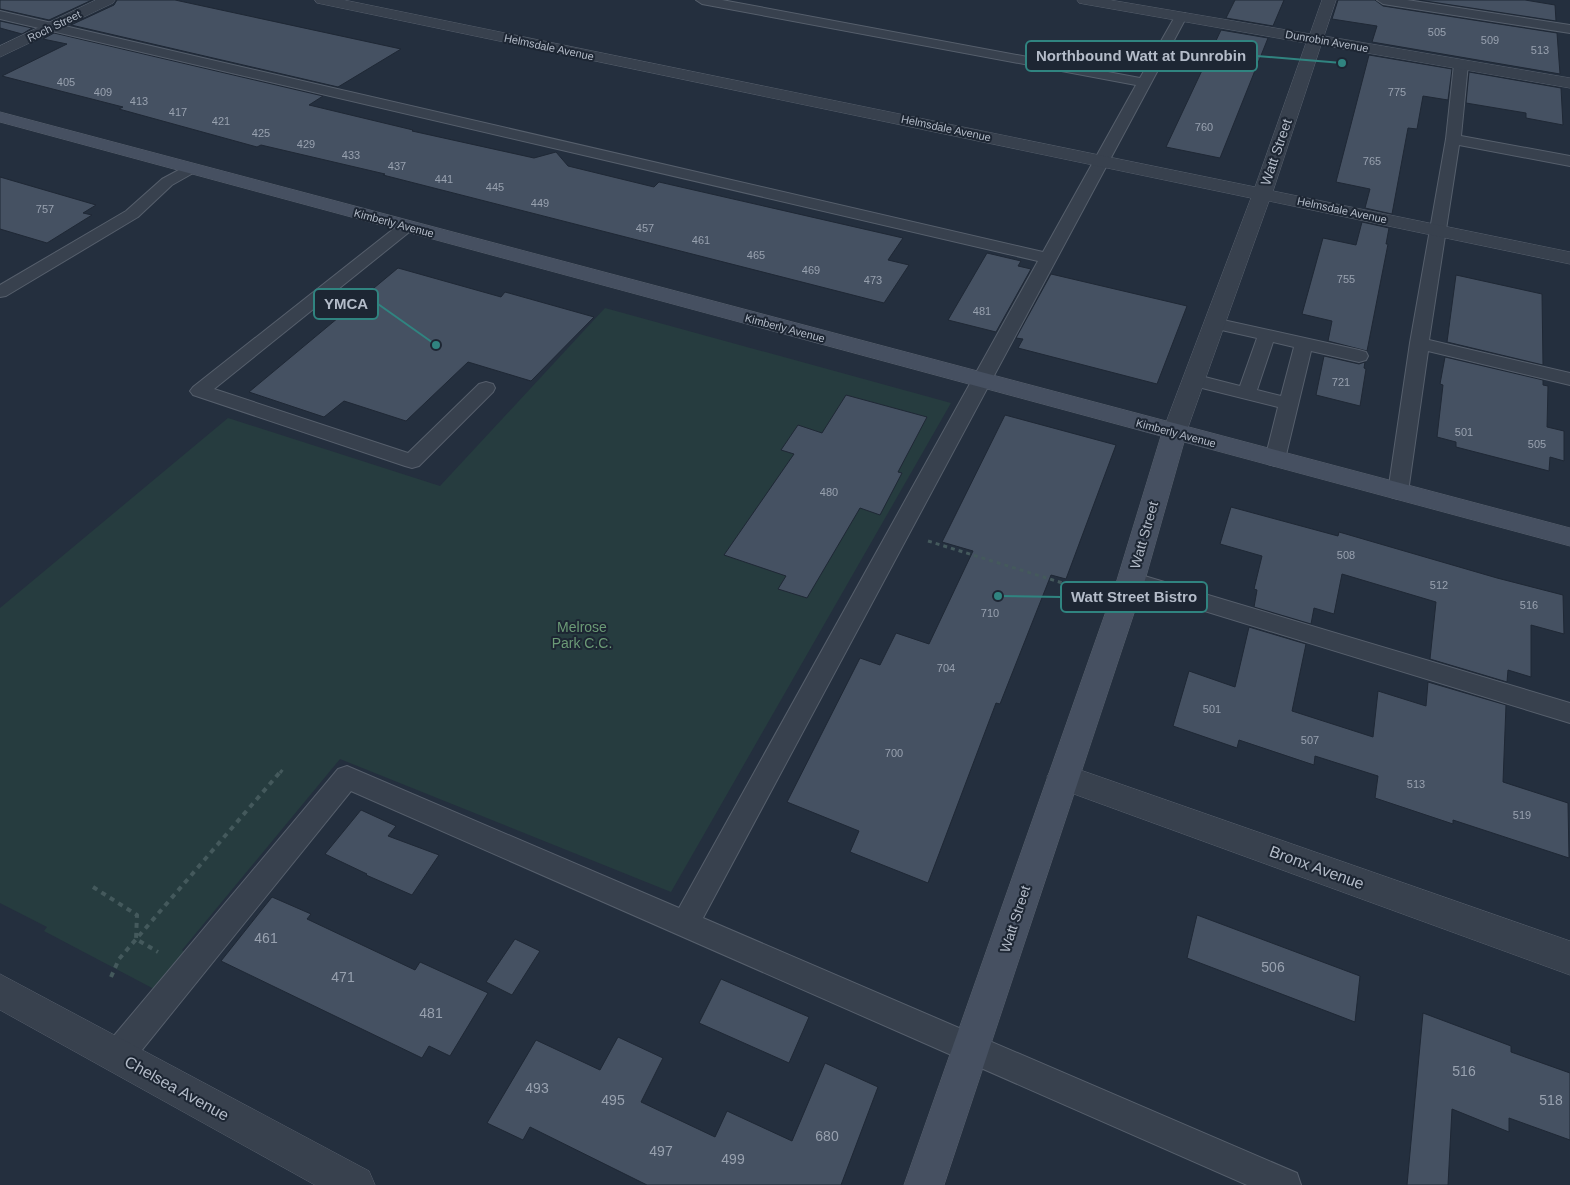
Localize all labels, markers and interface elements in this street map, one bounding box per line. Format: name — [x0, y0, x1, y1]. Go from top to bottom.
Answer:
street label: Roch Street — [25, 8, 83, 44]
house number: 505 — [1428, 26, 1446, 38]
street label: Dunrobin Avenue — [1284, 28, 1370, 54]
street label: Helmsdale Avenue — [503, 32, 595, 62]
house number: 509 — [1481, 34, 1499, 46]
callout: Northbound Watt at Dunrobin — [1026, 41, 1257, 71]
house number: 513 — [1531, 44, 1549, 56]
text: Northbound Watt at Dunrobin — [1036, 47, 1246, 64]
house number: 405 — [57, 76, 75, 88]
house number: 409 — [94, 86, 112, 98]
house number: 775 — [1388, 86, 1406, 98]
house number: 413 — [130, 95, 148, 107]
house number: 417 — [169, 106, 187, 118]
street label: Helmsdale Avenue — [900, 113, 992, 143]
house number: 421 — [212, 115, 230, 127]
street label: Watt Street — [1257, 116, 1295, 187]
house number: 760 — [1195, 121, 1213, 133]
house number: 425 — [252, 127, 270, 139]
house number: 429 — [297, 138, 315, 150]
house number: 433 — [342, 149, 360, 161]
house number: 765 — [1363, 155, 1381, 167]
house number: 437 — [388, 160, 406, 172]
house number: 441 — [435, 173, 453, 185]
house number: 445 — [486, 181, 504, 193]
street label: Helmsdale Avenue — [1296, 195, 1388, 225]
house number: 449 — [531, 197, 549, 209]
house number: 757 — [36, 203, 54, 215]
street label: Kimberly Avenue — [353, 207, 435, 239]
house number: 457 — [636, 222, 654, 234]
house number: 461 — [692, 234, 710, 246]
house number: 465 — [747, 249, 765, 261]
house number: 469 — [802, 264, 820, 276]
house number: 755 — [1337, 273, 1355, 285]
house number: 473 — [864, 274, 882, 286]
callout: YMCA — [314, 289, 378, 319]
text: YMCA — [324, 295, 368, 312]
house number: 481 — [973, 305, 991, 317]
street label: Kimberly Avenue — [744, 312, 826, 344]
house number: 721 — [1332, 376, 1350, 388]
street label: Kimberly Avenue — [1135, 417, 1217, 449]
house number: 501 — [1455, 426, 1473, 438]
house number: 505 — [1528, 438, 1546, 450]
house number: 480 — [820, 486, 838, 498]
street label: Watt Street — [1127, 499, 1161, 571]
house number: 508 — [1337, 549, 1355, 561]
house number: 512 — [1430, 579, 1448, 591]
callout: Watt Street Bistro — [1061, 582, 1207, 612]
text: Watt Street Bistro — [1071, 588, 1197, 605]
house number: 516 — [1520, 599, 1538, 611]
house number: 710 — [981, 607, 999, 619]
park label: Melrose Park C.C. — [552, 619, 612, 651]
house number: 704 — [937, 662, 955, 674]
house number: 501 — [1203, 703, 1221, 715]
house number: 507 — [1301, 734, 1319, 746]
house number: 700 — [885, 747, 903, 759]
house number: 513 — [1407, 778, 1425, 790]
house number: 519 — [1513, 809, 1531, 821]
street label: Bronx Avenue — [1267, 842, 1367, 892]
street label: Watt Street — [997, 883, 1033, 955]
house number: 461 — [254, 930, 278, 946]
house number: 506 — [1261, 959, 1285, 975]
house number: 471 — [331, 969, 355, 985]
house number: 481 — [419, 1005, 443, 1021]
street label: Chelsea Avenue — [122, 1053, 232, 1124]
house number: 516 — [1452, 1063, 1476, 1079]
house number: 493 — [525, 1080, 549, 1096]
house number: 495 — [601, 1092, 625, 1108]
house number: 518 — [1539, 1092, 1563, 1108]
house number: 680 — [815, 1128, 839, 1144]
house number: 497 — [649, 1143, 673, 1159]
house number: 499 — [721, 1151, 745, 1167]

